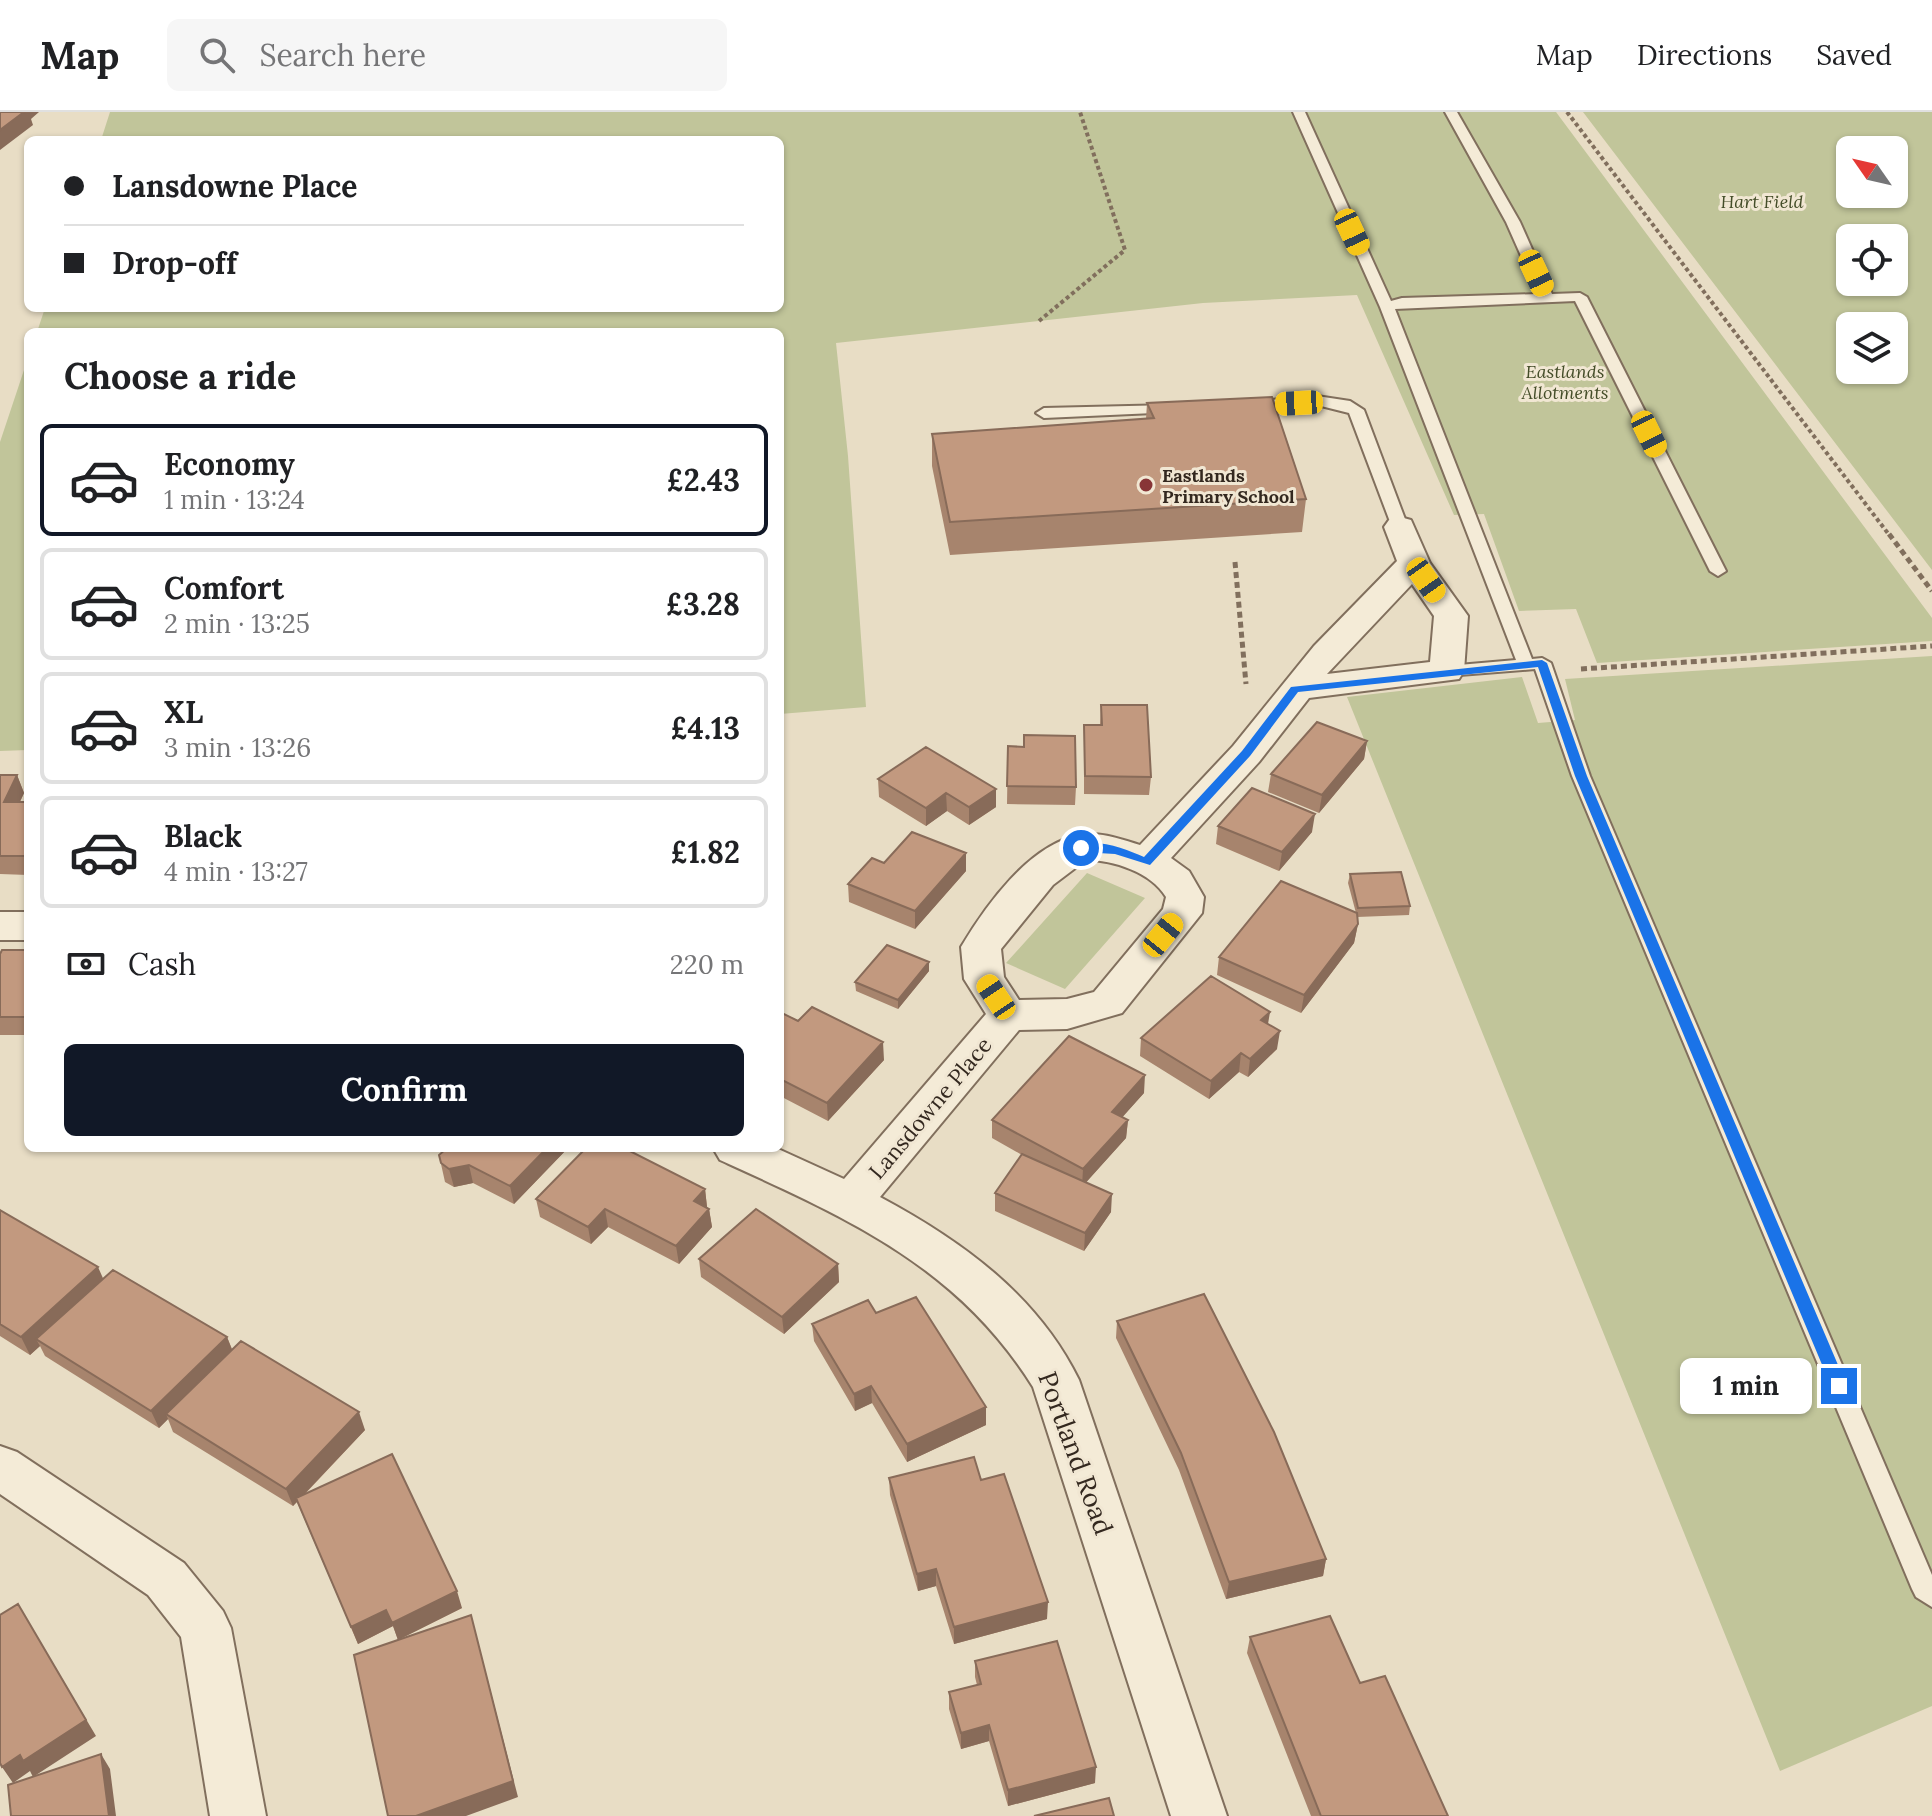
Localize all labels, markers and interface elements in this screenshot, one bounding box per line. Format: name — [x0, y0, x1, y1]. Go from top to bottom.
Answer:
search box — [167, 19, 727, 91]
text: Map — [40, 31, 119, 79]
icon: search — [195, 33, 239, 77]
text: Search here — [259, 36, 426, 74]
text: Map — [1536, 37, 1593, 73]
text: Directions — [1637, 37, 1772, 73]
text: Saved — [1816, 37, 1892, 73]
north arrow — [1836, 136, 1908, 208]
map controls — [1836, 136, 1908, 384]
text: Lansdowne Place — [112, 167, 357, 205]
park label: Hart Field — [1721, 190, 1803, 213]
car — [1331, 205, 1373, 259]
button: locate — [1836, 224, 1908, 296]
text: Drop-off — [112, 244, 237, 282]
car — [1515, 246, 1557, 300]
button: layers — [1836, 312, 1908, 384]
text: Choose a ride — [64, 353, 296, 399]
park label: Eastlands Allotments — [1521, 360, 1609, 404]
car — [1274, 390, 1324, 416]
car — [1628, 407, 1670, 461]
icon: car — [68, 444, 140, 516]
text: Economy — [164, 445, 295, 483]
text: £2.43 — [667, 461, 740, 499]
place label: Eastlands Primary School — [1162, 464, 1295, 508]
marker: Eastlands Primary School — [1137, 476, 1155, 494]
text: 1 min · 13:24 — [164, 483, 305, 516]
car — [1402, 553, 1450, 607]
icon: car — [68, 568, 140, 640]
text: Comfort — [164, 569, 284, 607]
text: £3.28 — [666, 585, 740, 623]
text: 2 min · 13:25 — [164, 607, 310, 640]
icon: car — [68, 692, 140, 764]
text: XL — [164, 693, 203, 731]
text: £4.13 — [670, 709, 740, 747]
text: 3 min · 13:26 — [164, 731, 311, 764]
icon: car — [68, 816, 140, 888]
text: Black — [164, 817, 242, 855]
route start — [1063, 830, 1099, 866]
text: £1.82 — [670, 833, 740, 871]
text: 4 min · 13:27 — [164, 855, 308, 888]
car — [1139, 909, 1187, 961]
icon: cash — [64, 942, 108, 986]
text: Cash — [128, 945, 196, 983]
text: 220 m — [670, 948, 744, 981]
car — [973, 970, 1019, 1024]
street label: Lansdowne Place — [863, 1031, 998, 1185]
button: Confirm — [64, 1044, 744, 1136]
callout: 1 min — [1679, 1358, 1811, 1414]
street label: Portland Road — [1031, 1367, 1121, 1539]
route end — [1821, 1368, 1857, 1404]
text: 1 min — [1713, 1369, 1779, 1402]

